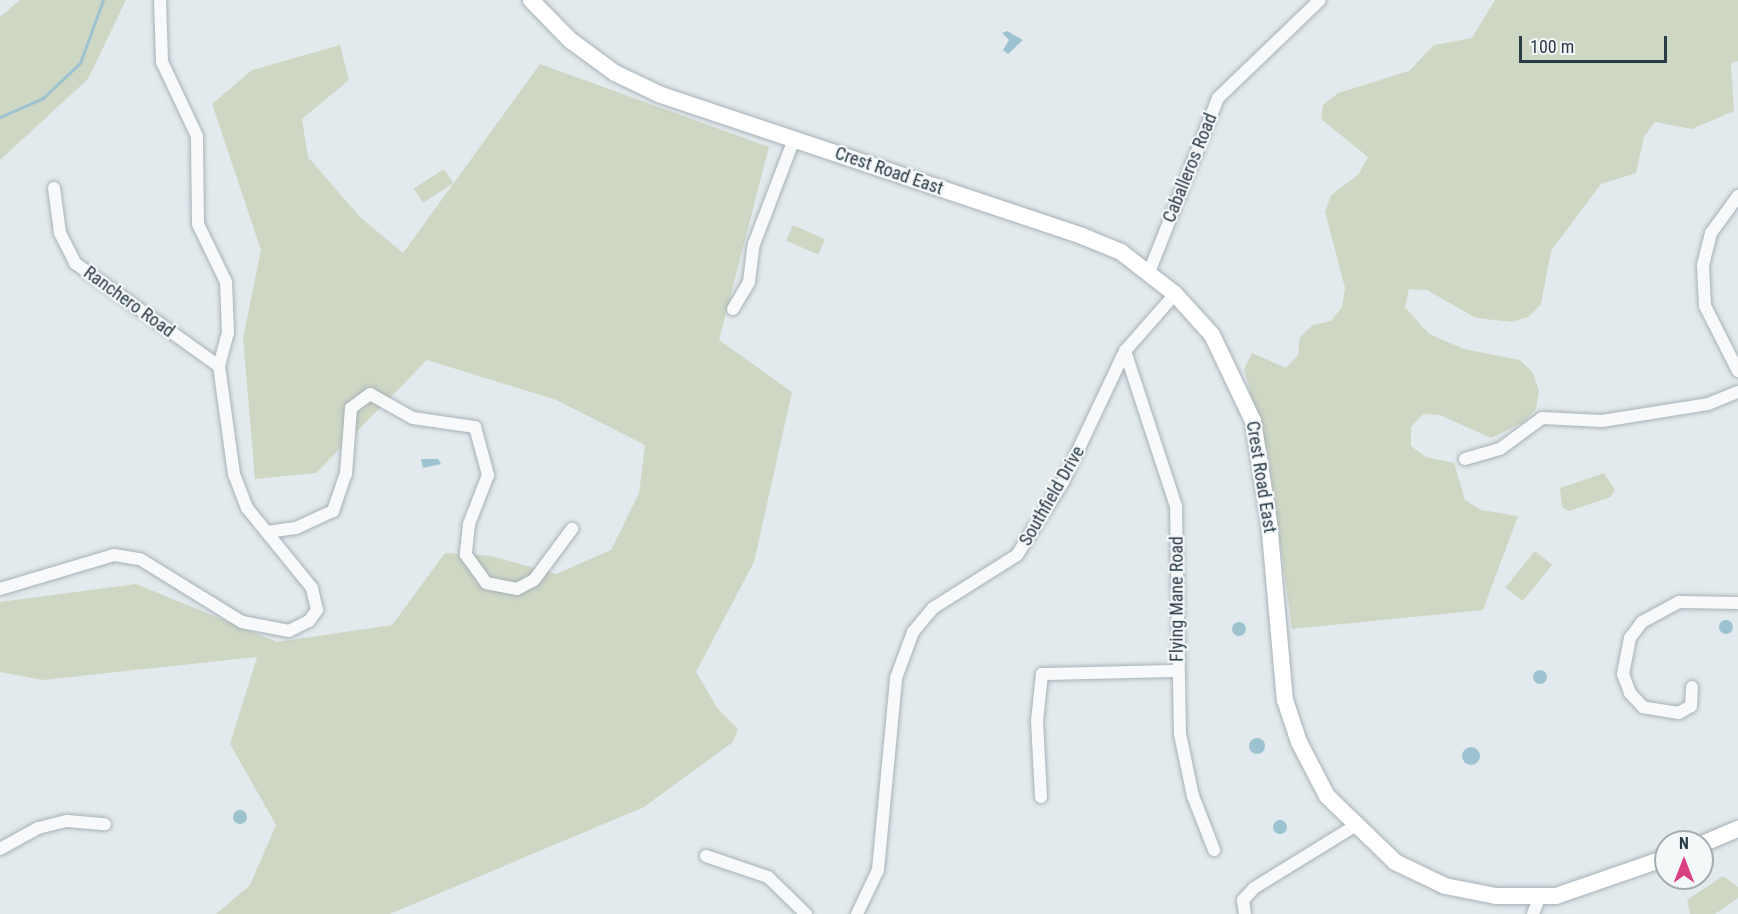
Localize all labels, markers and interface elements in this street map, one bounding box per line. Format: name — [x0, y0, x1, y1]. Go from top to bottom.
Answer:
scale bar — [1522, 24, 1670, 62]
text: 100 m — [1530, 36, 1574, 57]
street label: Caballeros Road — [1158, 110, 1222, 226]
street label: Crest Road East — [832, 142, 946, 200]
street label: Ranchero Road — [79, 262, 179, 342]
street label: Crest Road East — [1241, 420, 1281, 534]
street label: Southfield Drive — [1015, 442, 1089, 550]
street label: Flying Mane Road — [1166, 536, 1188, 662]
north arrow — [1654, 830, 1714, 890]
text: N — [1679, 834, 1689, 853]

